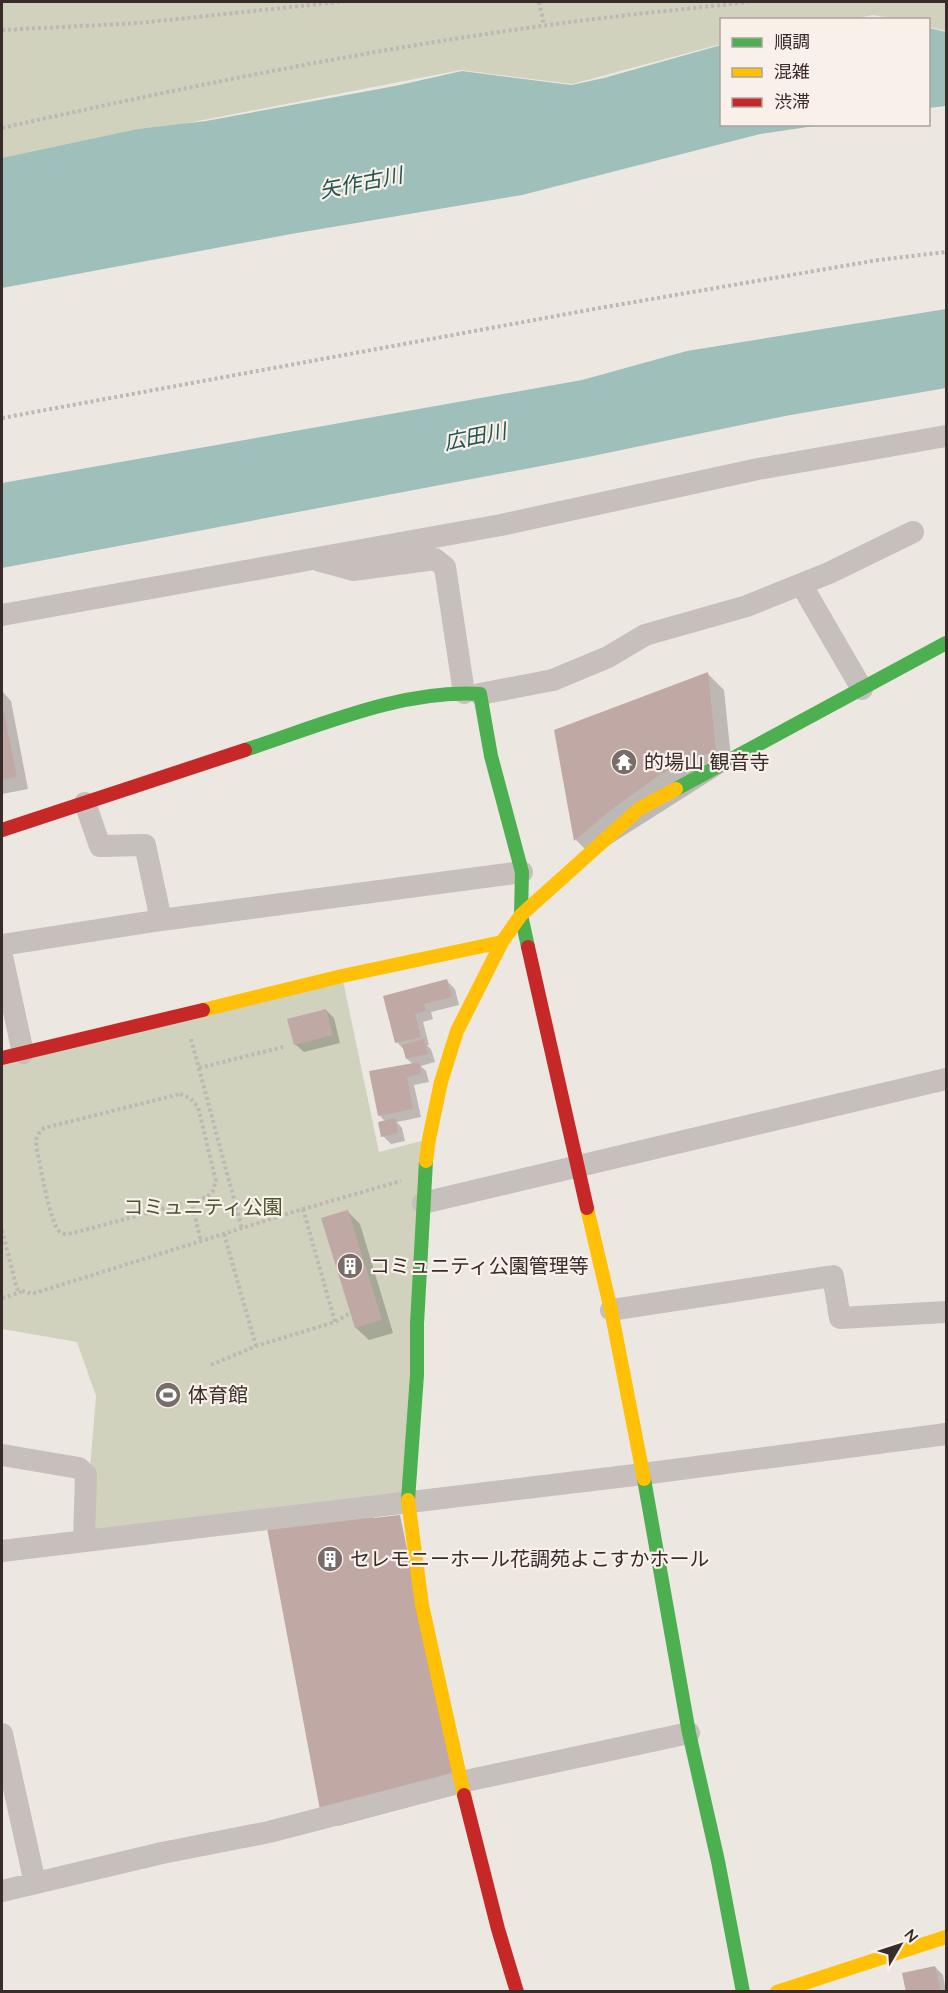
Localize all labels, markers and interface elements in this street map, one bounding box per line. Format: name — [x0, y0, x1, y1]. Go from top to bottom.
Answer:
legend — [720, 18, 930, 126]
text: 順調 — [774, 30, 810, 53]
text: 混雑 — [774, 60, 810, 83]
text: 渋滞 — [774, 90, 810, 113]
water label: 矢作古川 — [317, 161, 406, 203]
water label: 広田川 — [441, 417, 510, 455]
temple icon: 的場山 観音寺 — [609, 747, 639, 777]
place label: 的場山 観音寺 — [644, 749, 769, 774]
park label: コミュニティ公園 — [124, 1194, 282, 1219]
building icon: コミュニティ公園管理等 — [335, 1251, 365, 1281]
place label: コミュニティ公園管理等 — [370, 1253, 589, 1278]
sports icon: 体育館 — [153, 1380, 183, 1410]
place label: 体育館 — [188, 1382, 248, 1407]
building icon: セレモニーホール花調苑よこすかホール — [315, 1544, 345, 1574]
place label: セレモニーホール花調苑よこすかホール — [350, 1546, 710, 1571]
north arrow — [870, 1915, 930, 1975]
text: N — [900, 1925, 923, 1946]

